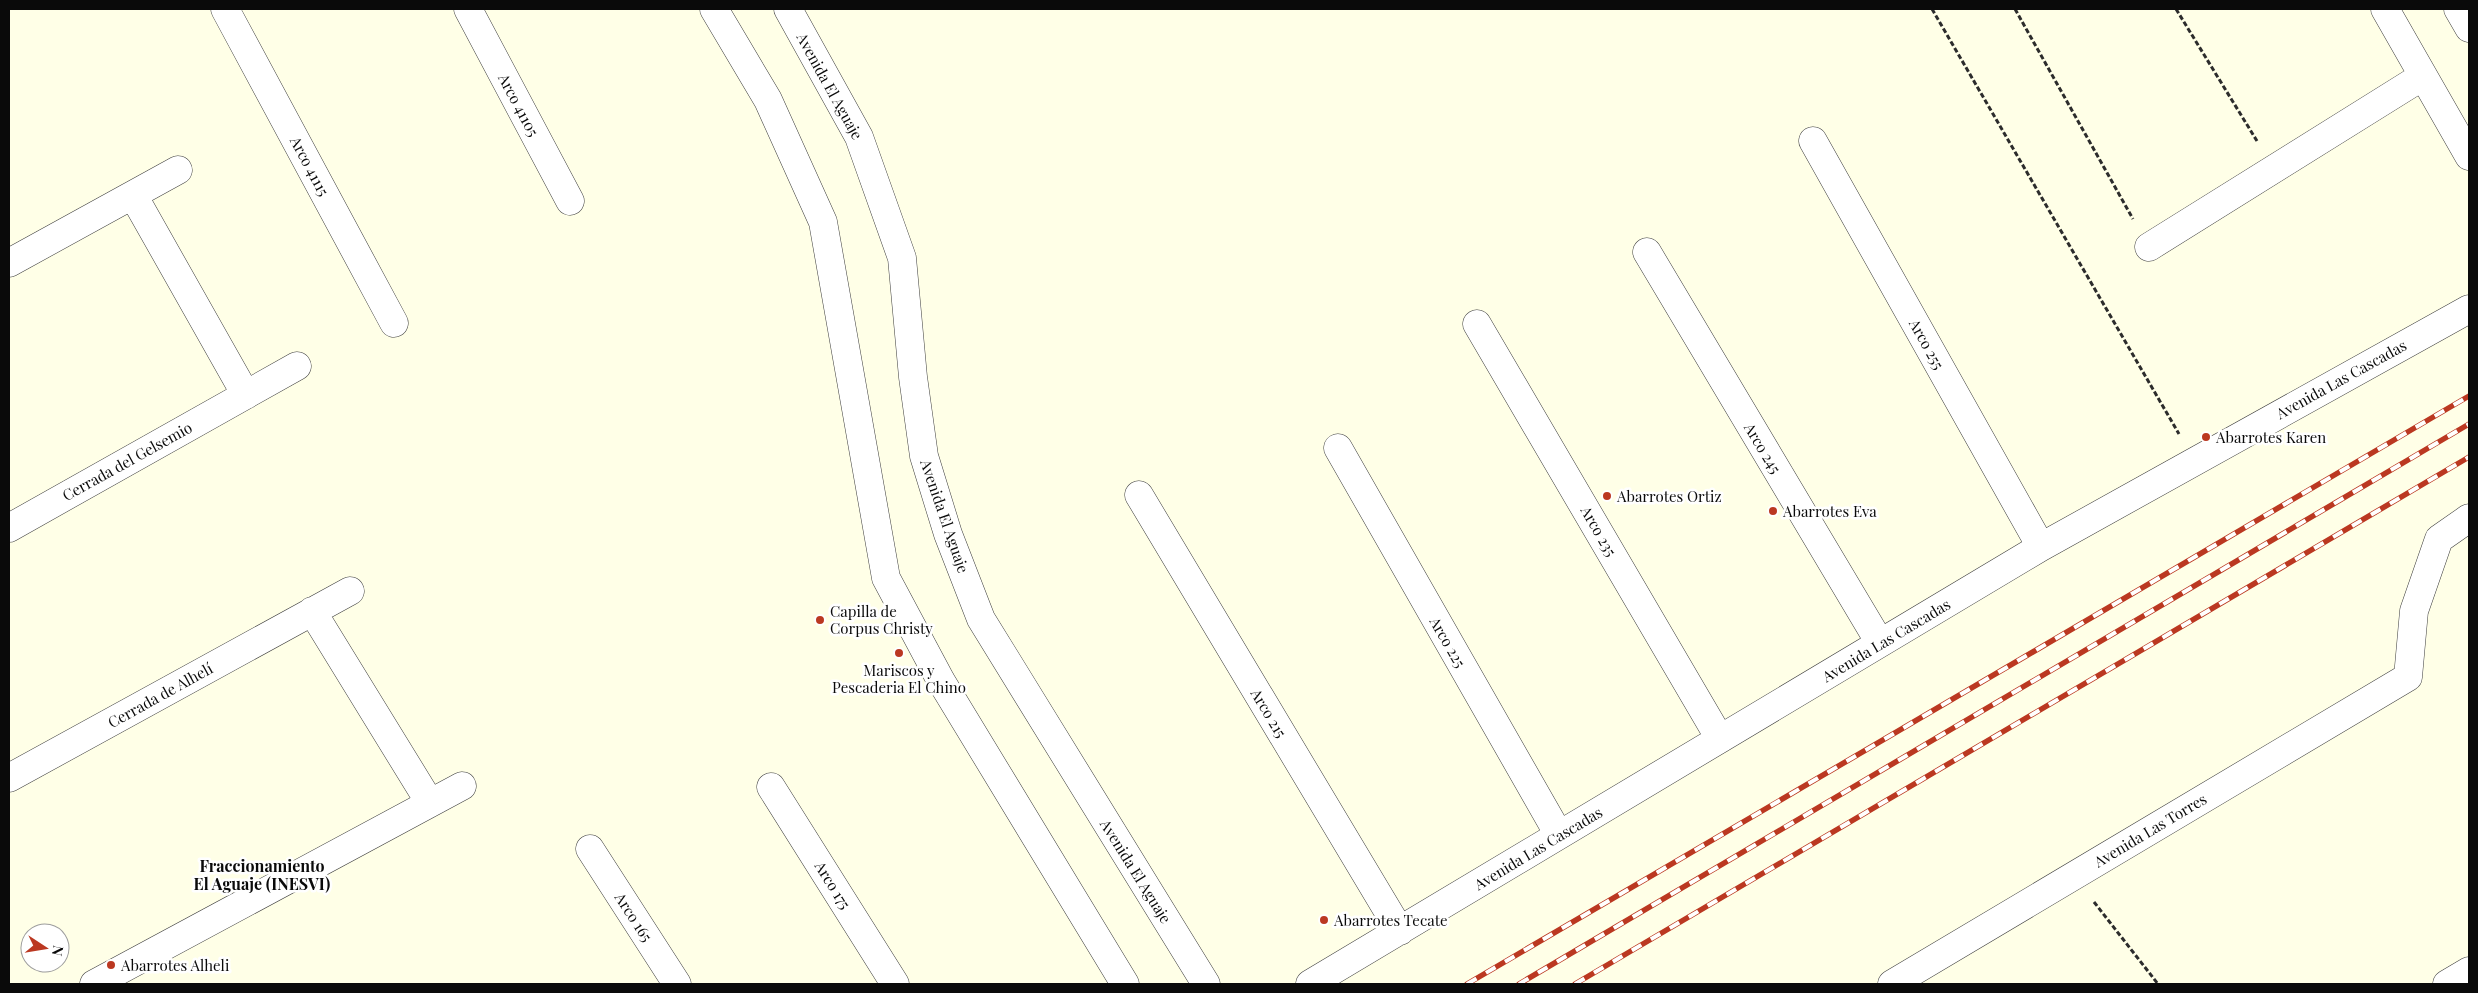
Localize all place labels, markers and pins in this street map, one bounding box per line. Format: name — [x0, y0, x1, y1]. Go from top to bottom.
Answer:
place label: Abarrotes Karen — [2215, 427, 2326, 447]
marker: Abarrotes Karen — [2200, 431, 2212, 443]
place label: Abarrotes Ortiz — [1616, 486, 1722, 506]
marker: Abarrotes Ortiz — [1601, 490, 1613, 502]
place label: Abarrotes Eva — [1782, 501, 1877, 521]
marker: Abarrotes Eva — [1767, 505, 1779, 517]
place label: Capilla de Corpus Christy — [830, 601, 933, 638]
marker: Capilla de Corpus Christy — [814, 614, 826, 626]
marker: Mariscos y Pescaderia El Chino — [893, 647, 905, 659]
place label: Mariscos y Pescaderia El Chino — [832, 660, 966, 697]
place label: Abarrotes Tecate — [1333, 910, 1448, 930]
marker: Abarrotes Tecate — [1318, 914, 1330, 926]
place label: Abarrotes Alheli — [120, 955, 230, 975]
marker: Abarrotes Alheli — [105, 959, 117, 971]

